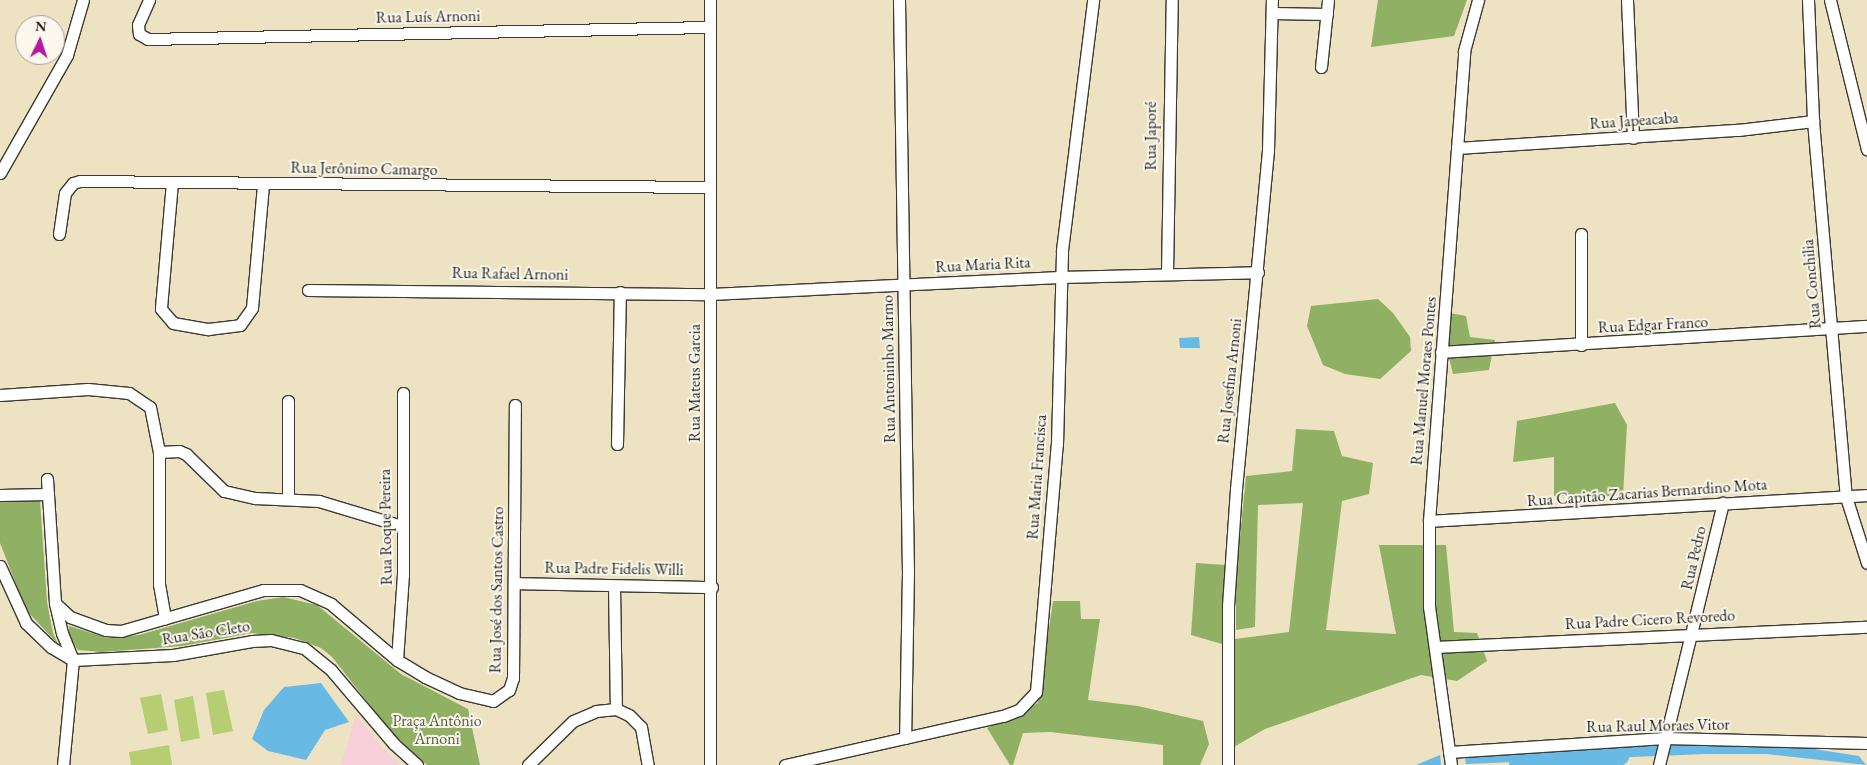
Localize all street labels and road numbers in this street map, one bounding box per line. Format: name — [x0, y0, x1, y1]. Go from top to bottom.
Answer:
street label: Rua Luís Arnoni — [376, 6, 480, 28]
street label: Rua Japoré — [1141, 101, 1161, 171]
street label: Rua Japeacaba — [1589, 108, 1679, 134]
street label: Rua Jerônimo Camargo — [290, 158, 438, 180]
street label: Rua Conchilia — [1799, 238, 1825, 330]
street label: Rua Maria Rita — [935, 253, 1031, 277]
street label: Rua Rafael Arnoni — [451, 263, 569, 285]
street label: Rua Antoninho Marmo — [878, 295, 900, 443]
street label: Rua Manuel Moraes Pontes — [1407, 296, 1441, 466]
street label: Rua Edgar Franco — [1597, 313, 1709, 337]
street label: Rua Josefina Arnoni — [1214, 318, 1246, 444]
street label: Rua Mateus Garcia — [685, 324, 705, 442]
street label: Rua Maria Francisca — [1023, 414, 1051, 540]
street label: Rua Roque Pereira — [375, 469, 397, 585]
street label: Rua Capitão Zacarias Bernardino Mota — [1526, 475, 1768, 511]
street label: Rua José dos Santos Castro — [486, 507, 508, 673]
street label: Rua Pedro — [1677, 524, 1711, 592]
street label: Rua Padre Fidelis Willi — [544, 558, 684, 580]
street label: Rua Padre Cicero Revoredo — [1564, 606, 1736, 634]
street label: Rua São Cleto — [161, 617, 251, 649]
street label: Rua Raul Moraes Vitor — [1586, 715, 1730, 737]

